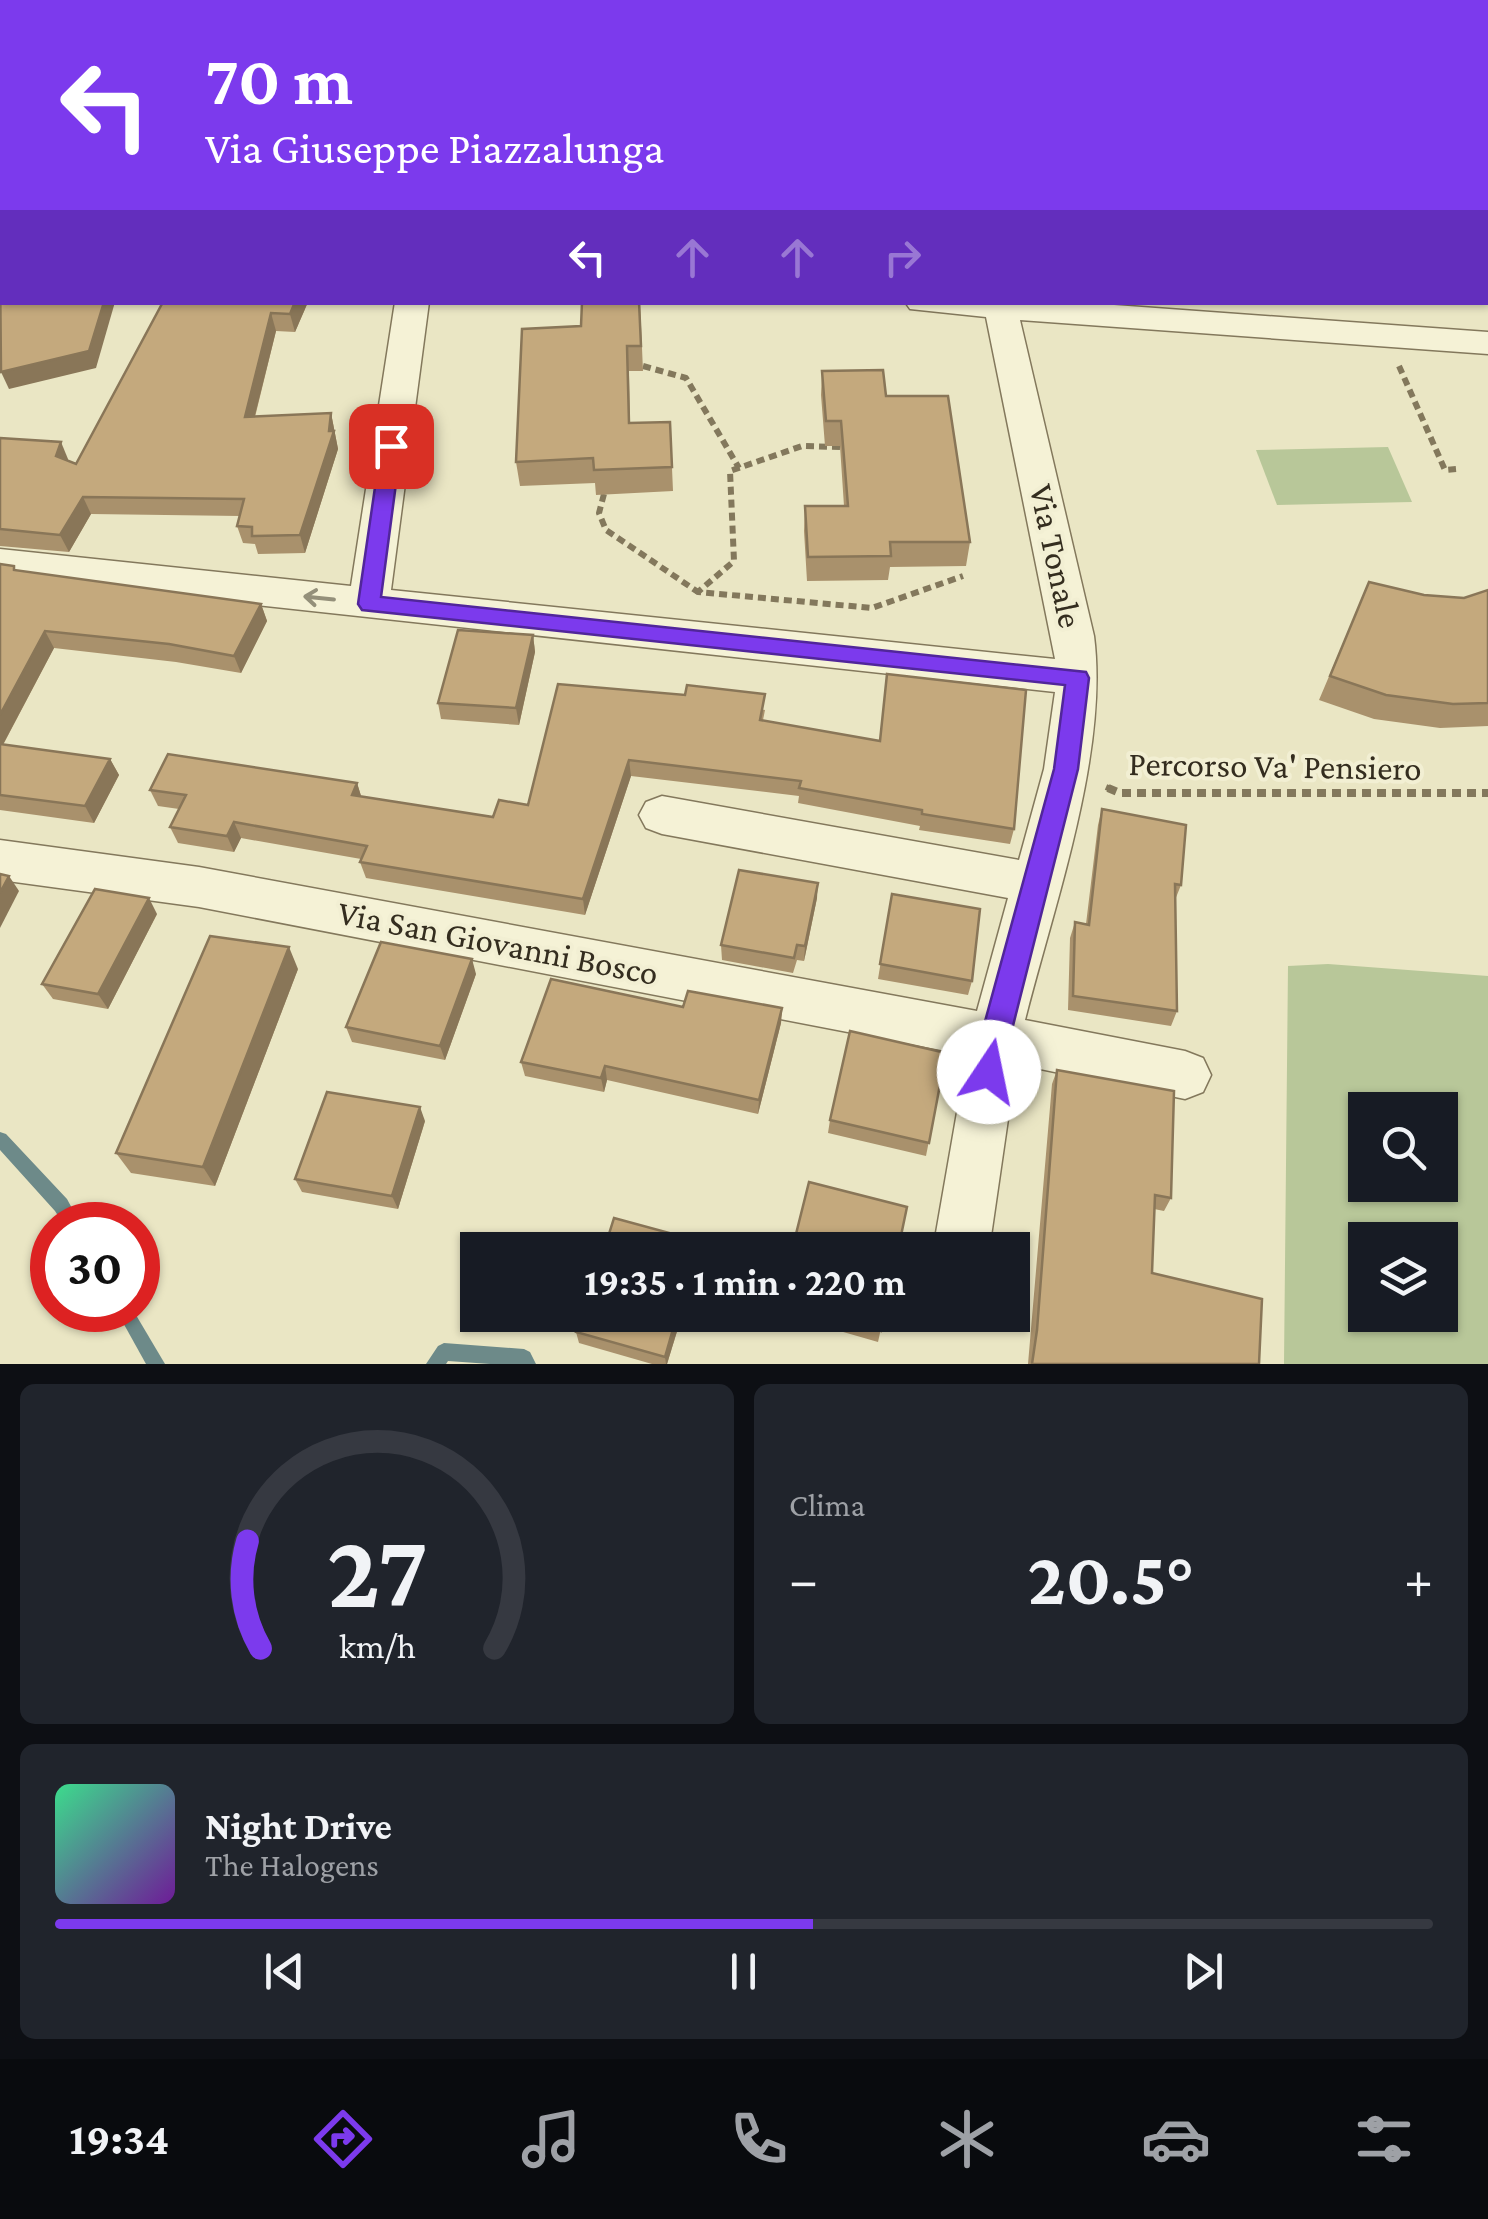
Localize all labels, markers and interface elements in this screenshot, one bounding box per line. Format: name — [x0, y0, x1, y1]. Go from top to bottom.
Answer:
icon: left — [40, 40, 170, 170]
text: 70 m — [205, 41, 353, 119]
text: Via Giuseppe Piazzalunga — [205, 123, 664, 173]
icon: left — [560, 230, 615, 285]
icon: ahead — [665, 230, 720, 285]
icon: ahead — [770, 230, 825, 285]
icon: right — [875, 230, 930, 285]
pin — [349, 404, 434, 489]
icon: arrive — [364, 419, 419, 474]
street label: Via Tonale — [1022, 481, 1090, 631]
one-way arrow — [304, 589, 336, 608]
street label: Percorso Va' Pensiero — [1128, 744, 1422, 788]
street label: Via San Giovanni Bosco — [335, 893, 661, 993]
position arrow — [937, 1020, 1041, 1124]
map controls — [1348, 1092, 1458, 1332]
button: search — [1348, 1092, 1458, 1202]
speed limit sign: 30 — [30, 1202, 160, 1332]
button: layers — [1348, 1222, 1458, 1332]
text: 19:35 · 1 min · 220 m — [584, 1261, 906, 1303]
text: Clima — [789, 1487, 865, 1523]
text: 27 — [327, 1513, 427, 1628]
text: 20.5° — [1027, 1537, 1195, 1620]
text: − — [789, 1549, 818, 1610]
text: + — [1404, 1549, 1433, 1610]
text: km/h — [338, 1626, 416, 1666]
text: Night Drive — [205, 1805, 392, 1847]
text: The Halogens — [205, 1847, 379, 1883]
icon: previous — [257, 1944, 312, 1999]
icon: pause — [716, 1944, 771, 1999]
icon: next — [1176, 1944, 1231, 1999]
icon: directions — [308, 2104, 378, 2174]
icon: music — [516, 2104, 586, 2174]
icon: phone — [724, 2104, 794, 2174]
icon: climate — [932, 2104, 1002, 2174]
icon: car — [1141, 2104, 1211, 2174]
icon: filters — [1349, 2104, 1419, 2174]
text: 19:34 — [69, 2114, 169, 2164]

